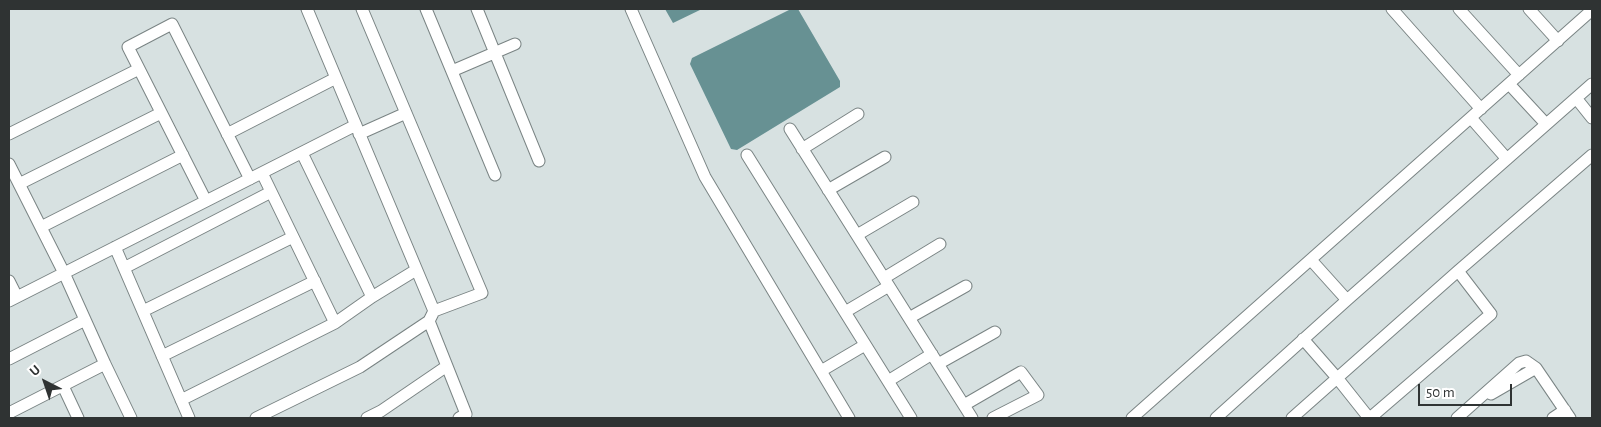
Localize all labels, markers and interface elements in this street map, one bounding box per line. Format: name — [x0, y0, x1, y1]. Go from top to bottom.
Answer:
north arrow — [20, 357, 70, 407]
text: U — [27, 362, 43, 379]
scale bar — [1421, 374, 1515, 406]
text: 50 m — [1426, 385, 1455, 400]

